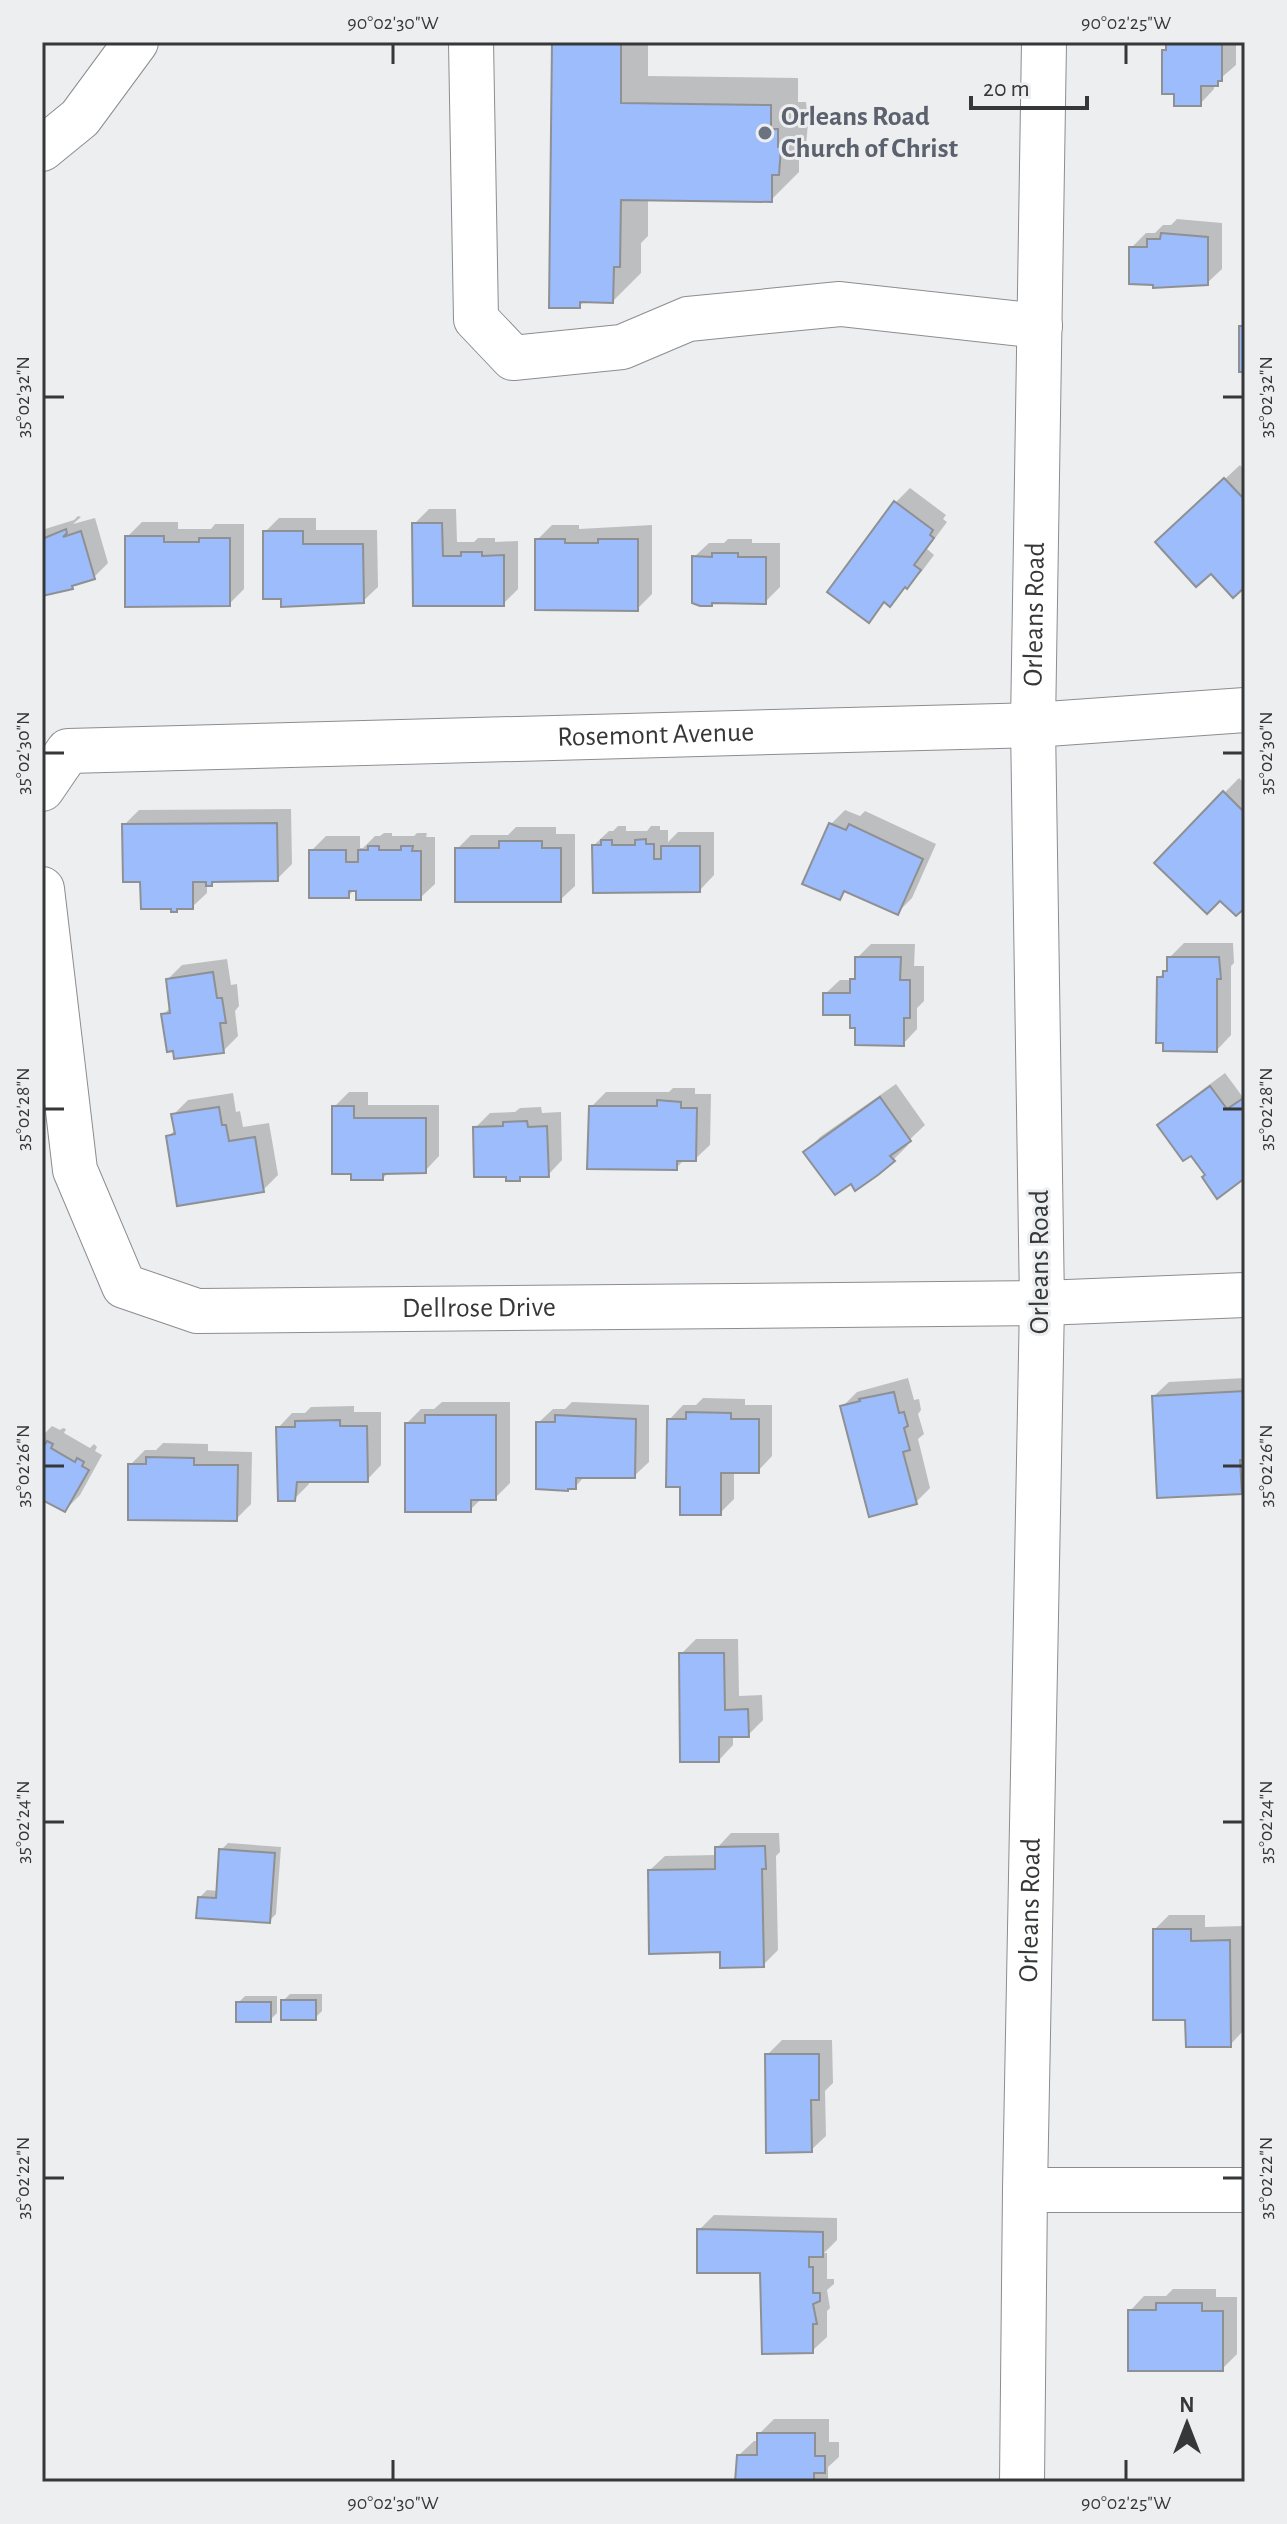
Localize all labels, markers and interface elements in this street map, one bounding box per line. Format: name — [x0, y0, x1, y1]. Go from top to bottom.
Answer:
text: 90°02'30"W — [347, 13, 439, 33]
text: 90°02'25"W — [1081, 13, 1171, 33]
scale bar — [971, 60, 1087, 110]
text: 20 m — [983, 77, 1030, 101]
place label: Orleans Road Church of Christ — [781, 103, 958, 163]
marker: Orleans Road Church of Christ — [756, 124, 774, 142]
text: 35°02'32"N — [13, 356, 33, 438]
text: 35°02'32"N — [1256, 356, 1276, 438]
street label: Orleans Road — [1020, 542, 1050, 687]
text: 35°02'30"N — [13, 711, 33, 795]
text: 35°02'30"N — [1256, 711, 1276, 795]
street label: Rosemont Avenue — [557, 719, 755, 752]
text: 35°02'28"N — [13, 1067, 33, 1151]
text: 35°02'28"N — [1256, 1067, 1276, 1151]
street label: Orleans Road — [1026, 1190, 1054, 1334]
street label: Dellrose Drive — [402, 1294, 556, 1323]
text: 35°02'26"N — [13, 1424, 33, 1508]
text: 35°02'26"N — [1256, 1424, 1276, 1508]
text: 35°02'24"N — [13, 1780, 33, 1864]
text: 35°02'24"N — [1256, 1780, 1276, 1864]
street label: Orleans Road — [1015, 1838, 1046, 1983]
text: 35°02'22"N — [13, 2137, 33, 2219]
text: 35°02'22"N — [1256, 2137, 1276, 2219]
north arrow — [1147, 2384, 1227, 2464]
text: N — [1179, 2394, 1195, 2416]
text: 90°02'30"W — [347, 2493, 439, 2513]
text: 90°02'25"W — [1081, 2493, 1171, 2513]

